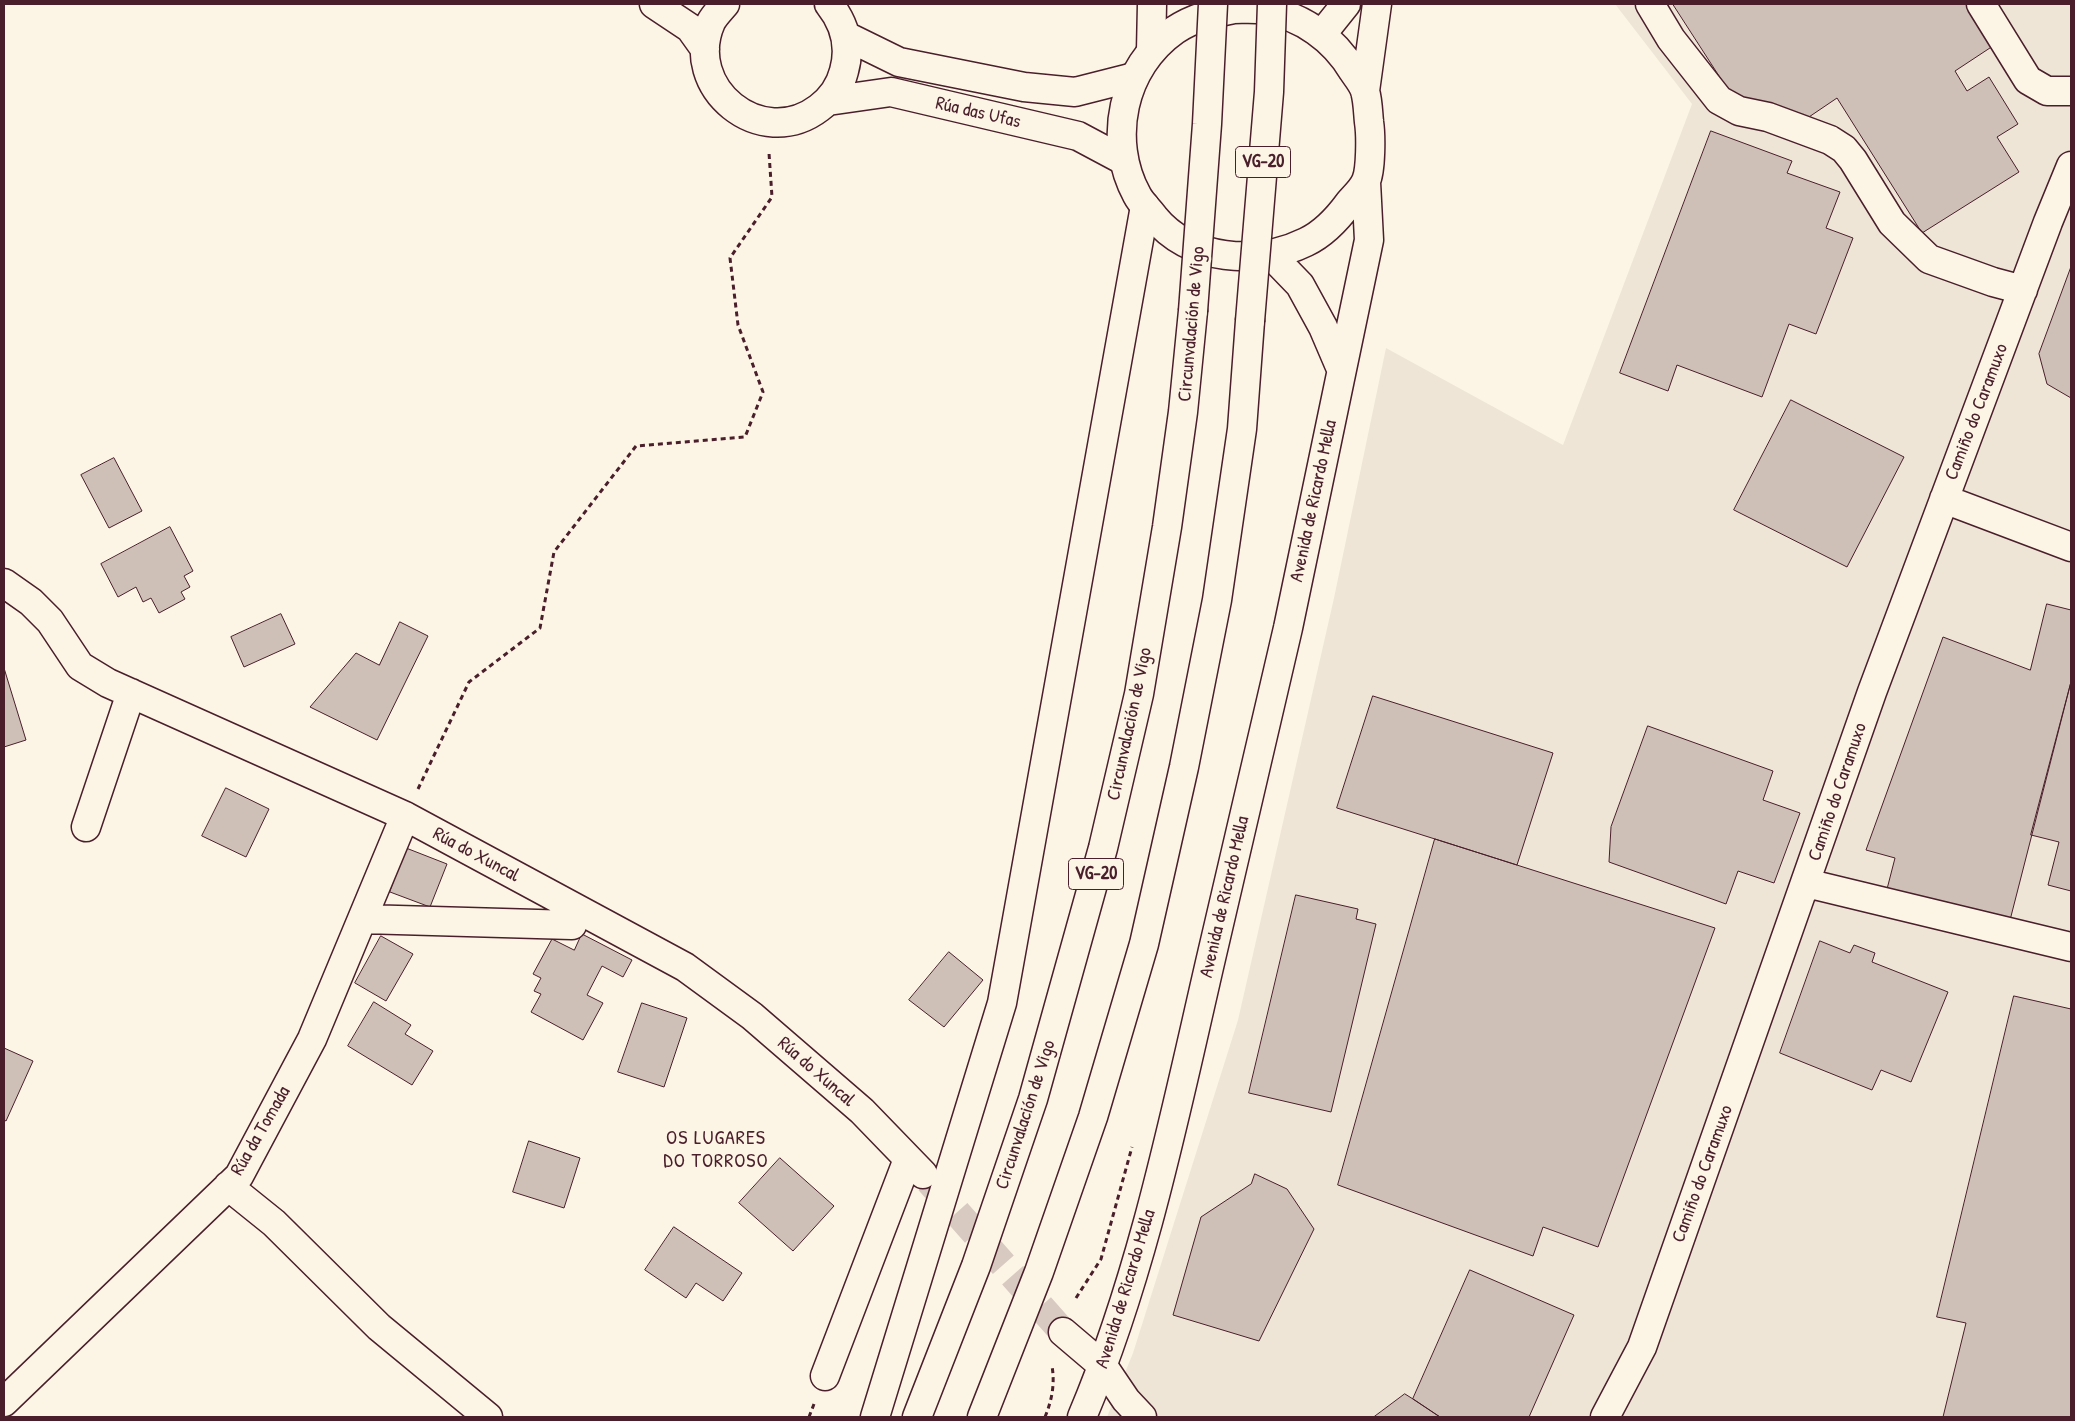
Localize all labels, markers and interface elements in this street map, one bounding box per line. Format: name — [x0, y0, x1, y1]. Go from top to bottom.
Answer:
street label: Rúa das Ufas — [933, 92, 1023, 134]
road number: VG-20 — [1236, 146, 1290, 178]
street label: Circunvalación de Vigo — [1174, 245, 1210, 403]
street label: Camiño do Caramuxo — [1940, 341, 2014, 483]
street label: Avenida de Ricardo Mella — [1286, 418, 1342, 584]
street label: Circunvalación de Vigo — [1103, 645, 1157, 803]
street label: Camiño do Caramuxo — [1804, 720, 1872, 864]
street label: Avenida de Ricardo Mella — [1195, 814, 1255, 980]
street label: Rúa do Xuncal — [429, 823, 523, 887]
road number: VG-20 — [1068, 859, 1124, 890]
street label: Rúa do Xuncal — [773, 1032, 859, 1112]
street label: Circunvalación de Vigo — [991, 1037, 1061, 1193]
street label: Rúa da Tomada — [226, 1082, 296, 1180]
street label: Camiño do Caramuxo — [1668, 1102, 1738, 1246]
district label: OS LUGARES DO TORROSO — [662, 1127, 770, 1174]
street label: Avenida de Ricardo Mella — [1091, 1207, 1161, 1371]

